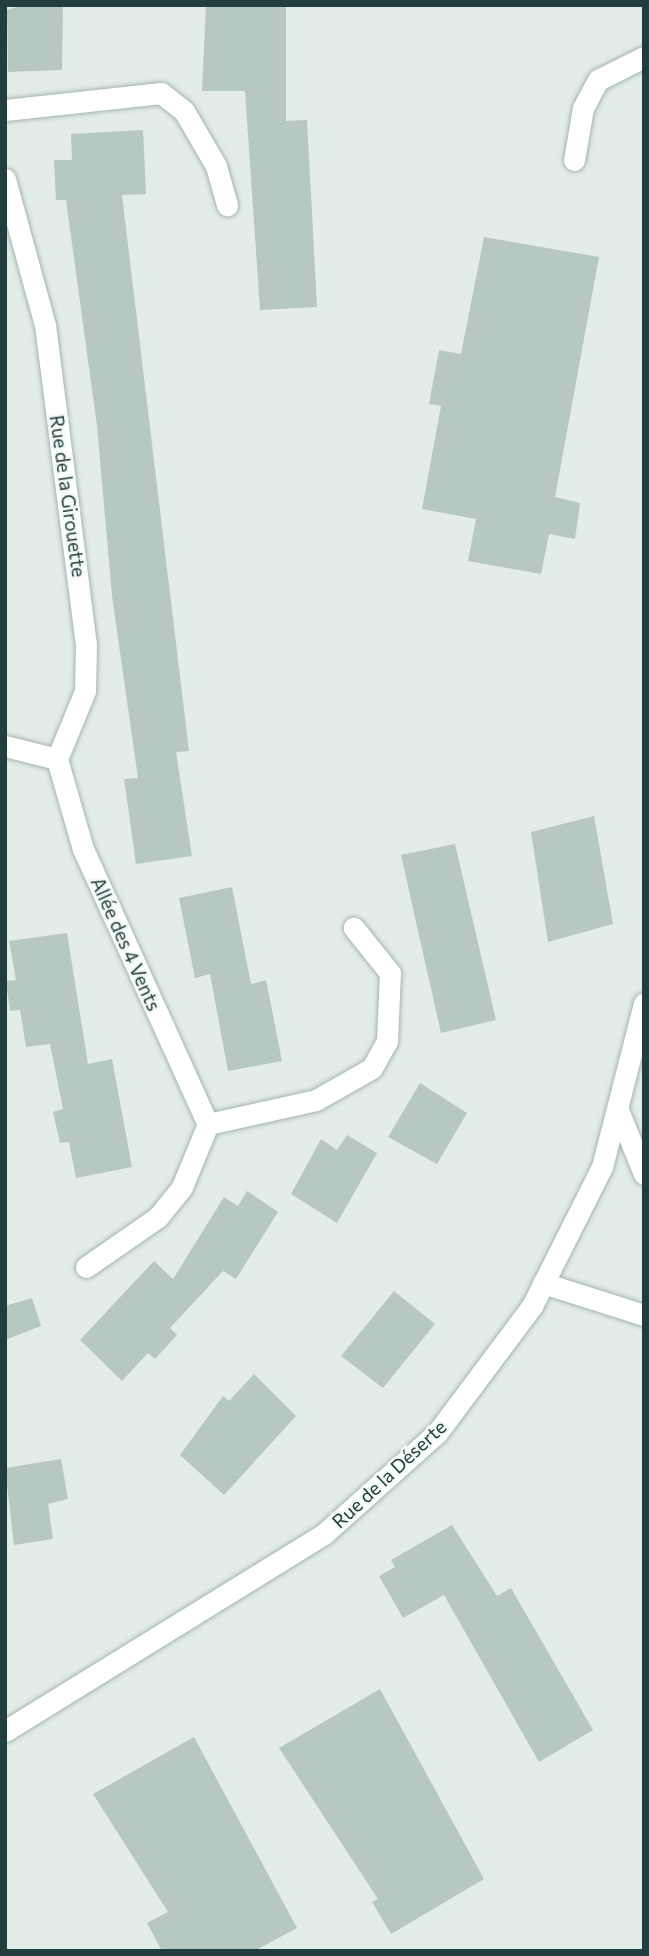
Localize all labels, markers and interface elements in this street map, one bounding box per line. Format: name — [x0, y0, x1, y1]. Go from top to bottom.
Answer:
street label: Rue de la Girouette — [45, 414, 91, 578]
street label: Allée des 4 Vents — [86, 874, 166, 1014]
street label: Rue de la Déserte — [327, 1415, 451, 1533]

